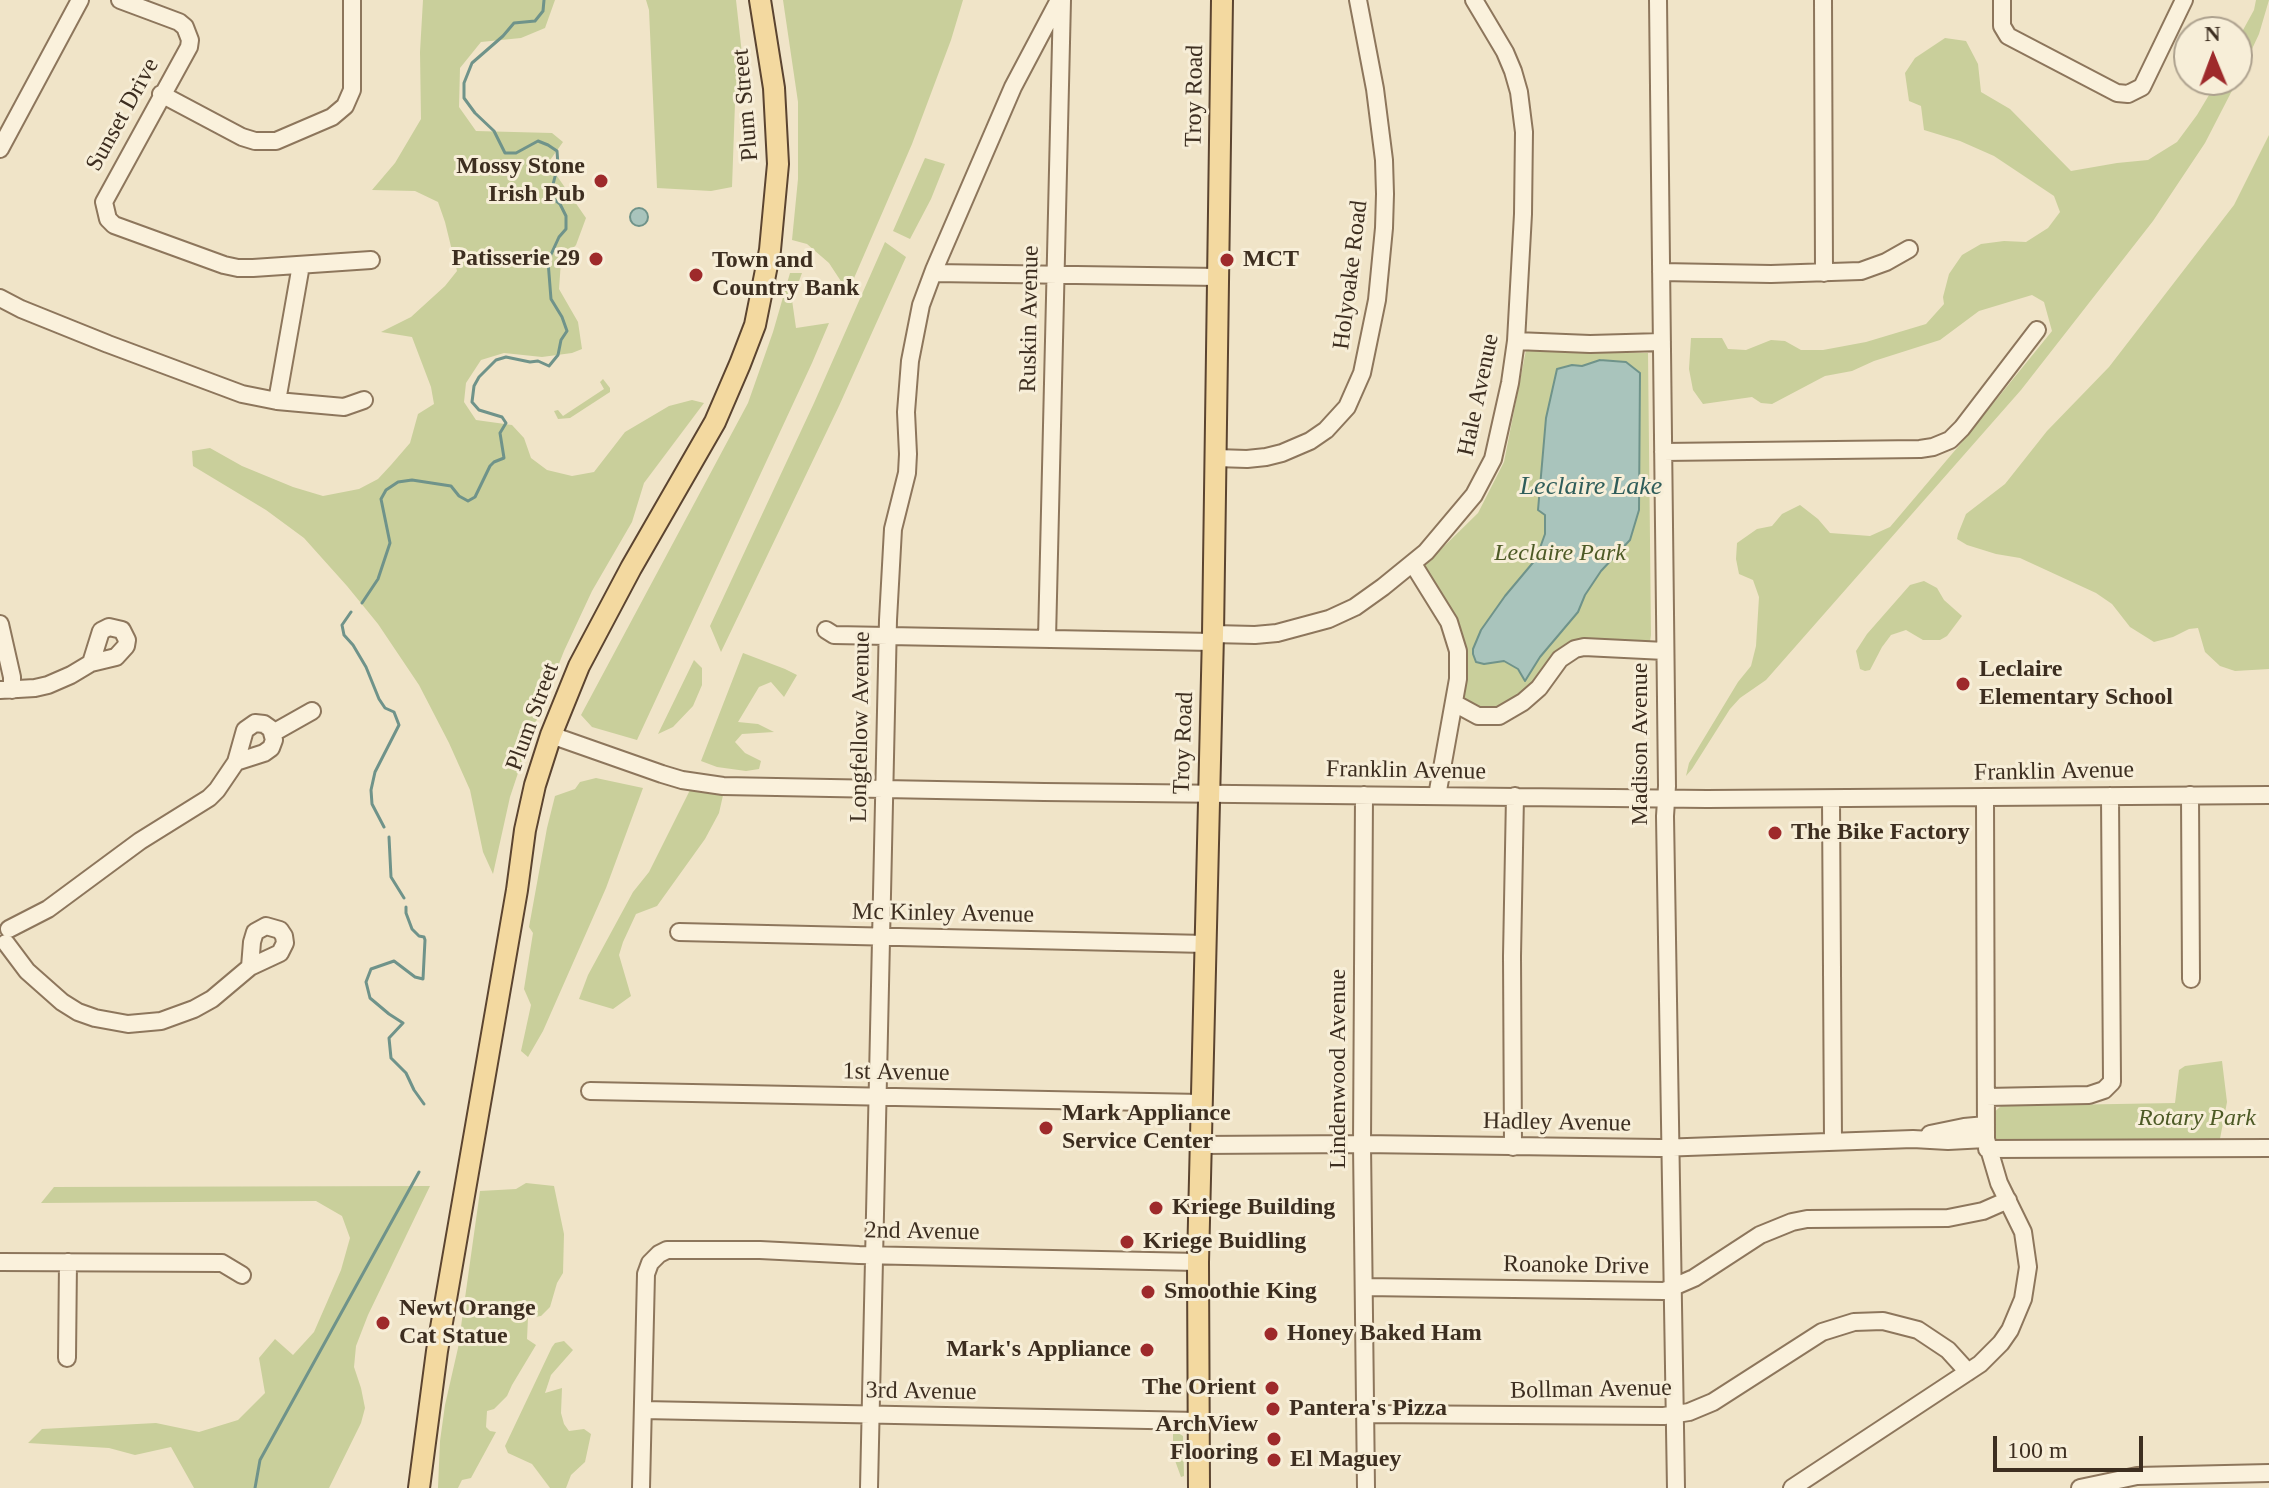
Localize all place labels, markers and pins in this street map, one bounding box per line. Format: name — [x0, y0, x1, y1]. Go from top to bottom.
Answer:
place label: Mossy Stone Irish Pub — [456, 153, 585, 209]
marker: Mossy Stone Irish Pub — [592, 172, 610, 190]
place label: Patisserie 29 — [451, 245, 580, 273]
place label: MCT — [1243, 246, 1299, 274]
place label: Town and Country Bank — [712, 247, 859, 303]
marker: Patisserie 29 — [587, 250, 605, 268]
marker: MCT — [1218, 251, 1236, 269]
marker: Town and Country Bank — [687, 266, 705, 284]
place label: Leclaire Elementary School — [1979, 656, 2173, 712]
marker: Leclaire Elementary School — [1954, 675, 1972, 693]
place label: The Bike Factory — [1791, 819, 1970, 847]
marker: The Bike Factory — [1766, 824, 1784, 842]
place label: Mark Appliance Service Center — [1062, 1100, 1231, 1156]
marker: Mark Appliance Service Center — [1037, 1119, 1055, 1137]
place label: Kriege Building — [1172, 1194, 1335, 1222]
marker: Kriege Building — [1147, 1199, 1165, 1217]
place label: Kriege Buidling — [1143, 1228, 1306, 1256]
marker: Kriege Buidling — [1118, 1233, 1136, 1251]
place label: Smoothie King — [1164, 1278, 1317, 1306]
marker: Smoothie King — [1139, 1283, 1157, 1301]
place label: Newt Orange Cat Statue — [399, 1295, 536, 1351]
marker: Newt Orange Cat Statue — [374, 1314, 392, 1332]
place label: Honey Baked Ham — [1287, 1320, 1482, 1348]
marker: Honey Baked Ham — [1262, 1325, 1280, 1343]
place label: Mark's Appliance — [946, 1336, 1131, 1364]
marker: Mark's Appliance — [1138, 1341, 1156, 1359]
place label: The Orient — [1142, 1374, 1256, 1402]
marker: The Orient — [1263, 1379, 1281, 1397]
place label: Pantera's Pizza — [1289, 1395, 1447, 1423]
marker: Pantera's Pizza — [1264, 1400, 1282, 1418]
place label: ArchView Flooring — [1155, 1411, 1258, 1467]
marker: ArchView Flooring — [1265, 1430, 1283, 1448]
place label: El Maguey — [1290, 1446, 1401, 1474]
marker: El Maguey — [1265, 1451, 1283, 1469]

